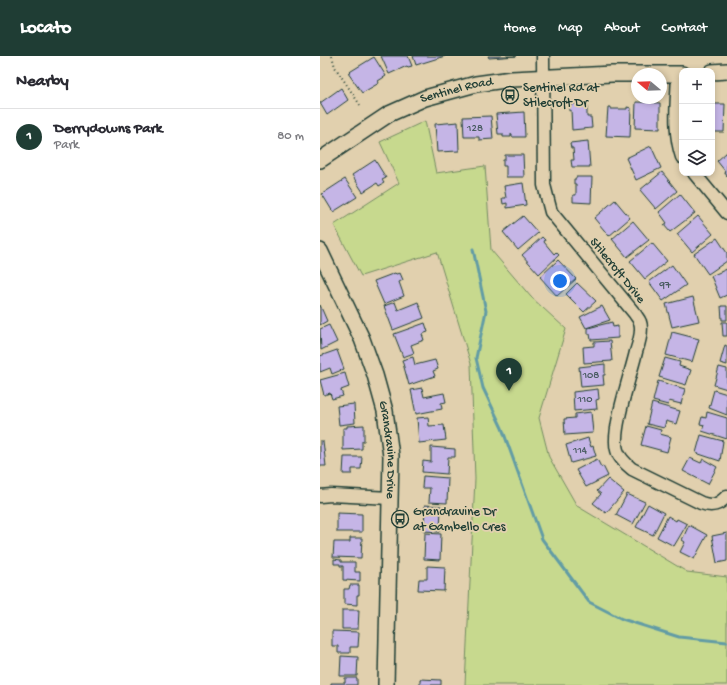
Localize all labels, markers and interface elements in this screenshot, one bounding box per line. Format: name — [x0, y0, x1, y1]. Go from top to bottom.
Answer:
text: Locato — [20, 17, 71, 40]
text: Home — [504, 20, 536, 37]
text: Map — [558, 20, 582, 37]
text: About — [604, 20, 640, 37]
text: Contact — [662, 20, 707, 37]
north arrow — [631, 68, 667, 104]
map controls — [679, 68, 715, 176]
button: + — [679, 68, 715, 104]
text: Nearby — [16, 72, 69, 92]
street label: Sentinel Road — [418, 74, 495, 107]
place label: Sentinel Rd at Stilecroft Dr — [523, 81, 601, 111]
bus stop icon: Sentinel Rd at Stilecroft Dr — [500, 85, 520, 105]
button: − — [679, 104, 715, 140]
text: Derrydowns Park — [54, 120, 163, 138]
house number: 128 — [466, 123, 483, 135]
text: 1 — [26, 129, 32, 144]
text: 80 m — [277, 129, 304, 144]
text: Park — [54, 138, 79, 153]
button: layers — [679, 140, 715, 176]
street label: Stilecroft Drive — [586, 235, 648, 307]
your location — [550, 271, 570, 291]
house number: 97 — [658, 280, 671, 292]
pin: 1 — [496, 358, 522, 391]
house number: 108 — [582, 370, 599, 382]
house number: 110 — [576, 394, 593, 406]
street label: Grandravine Drive — [375, 399, 399, 499]
house number: 114 — [572, 445, 588, 457]
place label: Grandravine Dr at Gambello Cres — [413, 505, 507, 535]
bus stop icon: Grandravine Dr at Gambello Cres — [390, 509, 410, 529]

